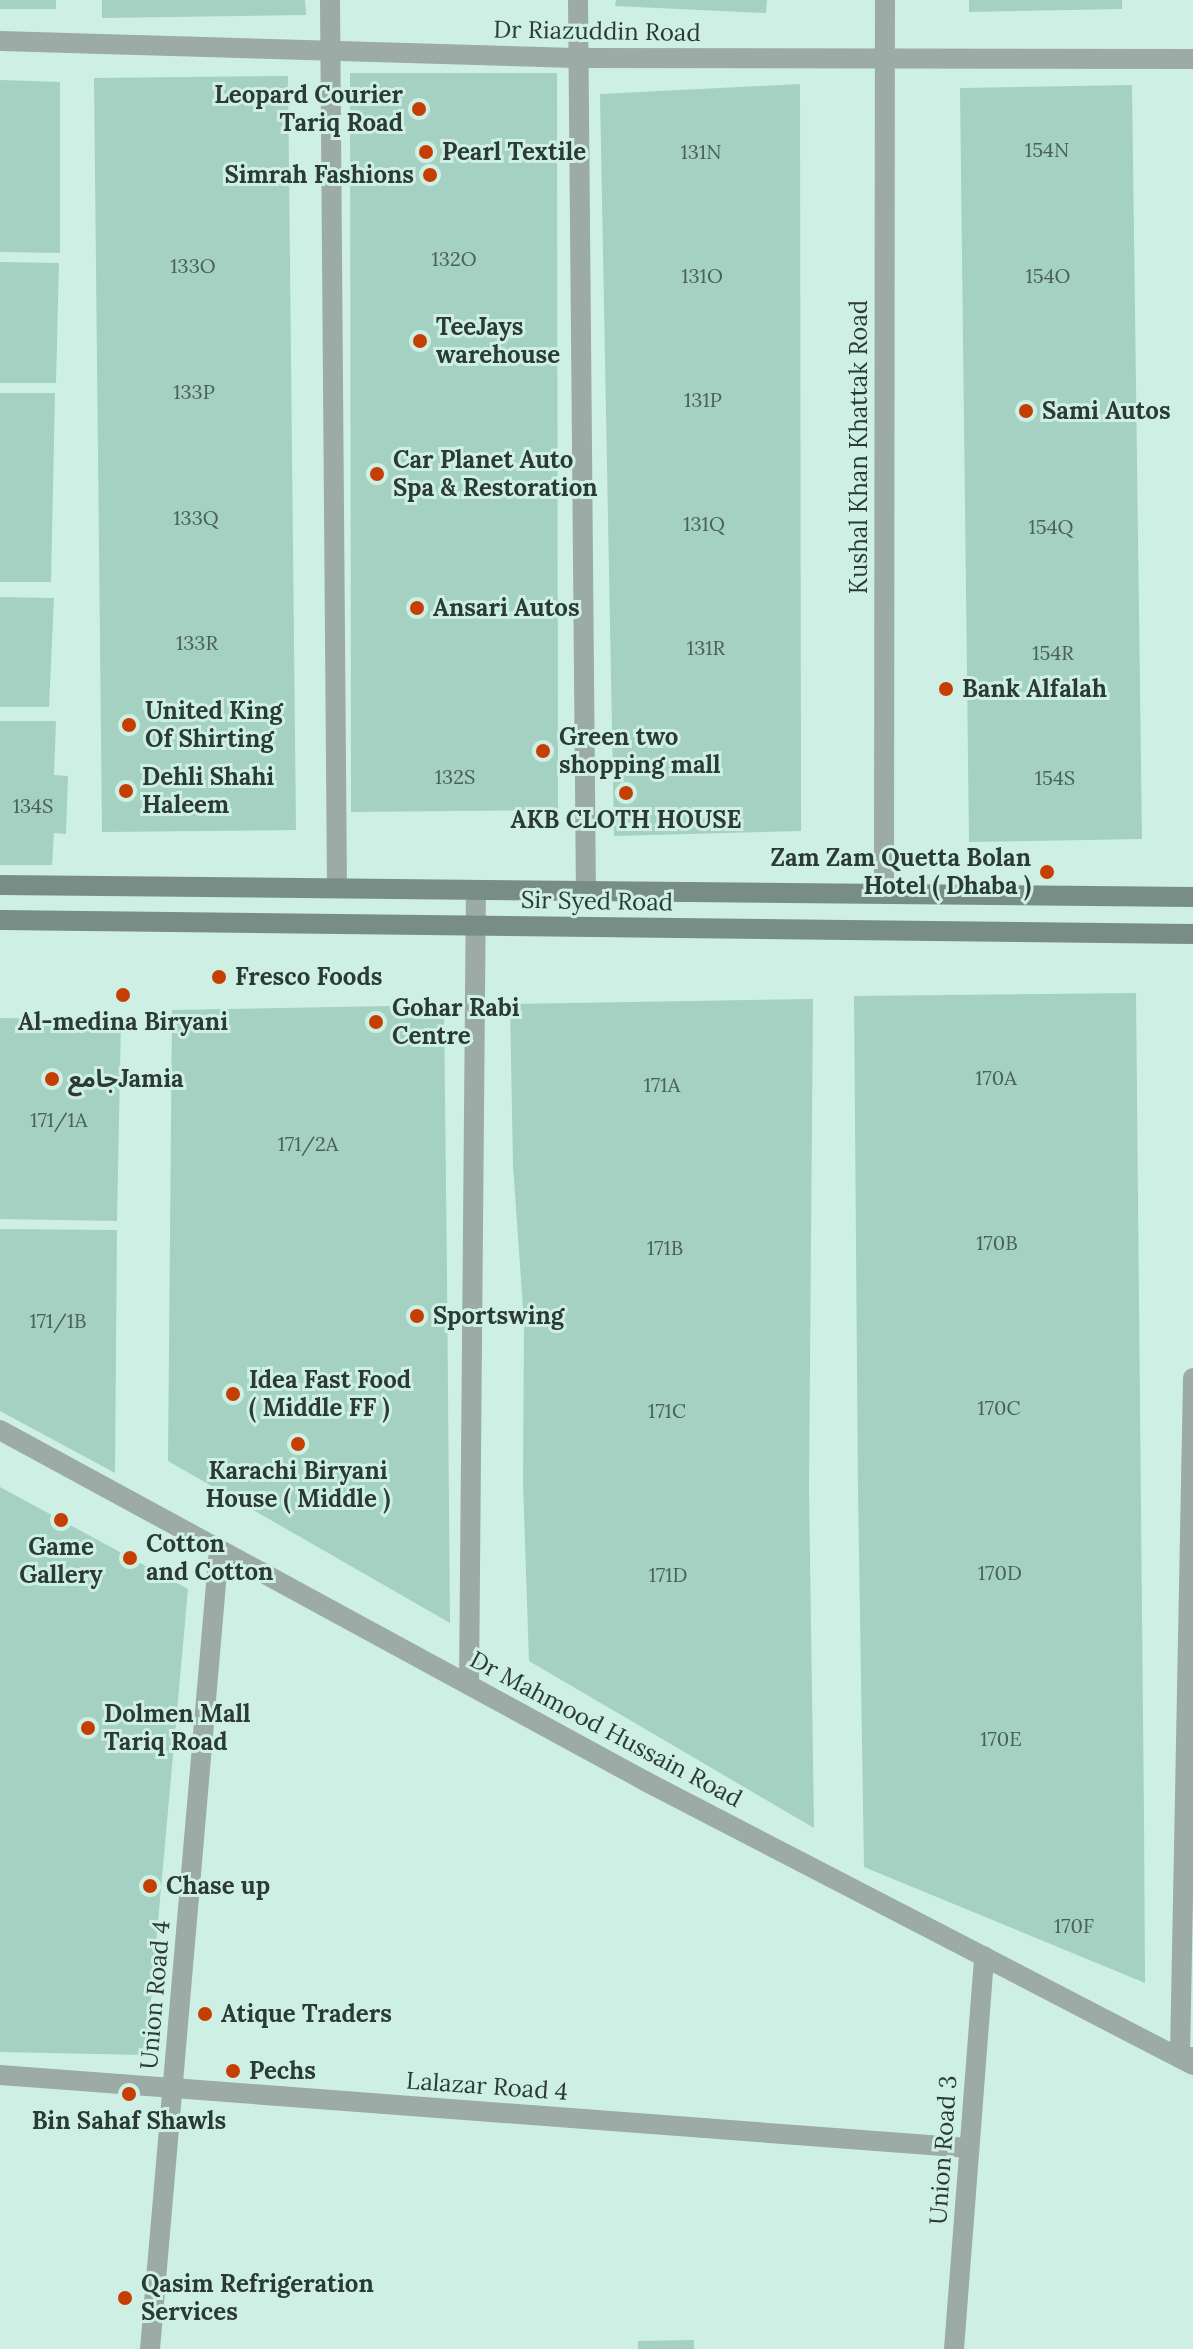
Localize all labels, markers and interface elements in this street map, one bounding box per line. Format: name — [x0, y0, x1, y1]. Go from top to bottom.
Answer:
street label: Dr Riazuddin Road — [493, 15, 701, 47]
place label: Leopard Courier Tariq Road — [214, 81, 403, 137]
marker: Leopard Courier Tariq Road — [410, 100, 428, 118]
house number: 154N — [1025, 137, 1069, 161]
place label: Pearl Textile — [442, 138, 586, 166]
house number: 131N — [681, 139, 721, 163]
marker: Pearl Textile — [417, 143, 435, 161]
place label: Simrah Fashions — [225, 161, 414, 189]
marker: Simrah Fashions — [421, 166, 439, 184]
house number: 132O — [431, 246, 477, 270]
house number: 133O — [170, 253, 216, 277]
house number: 131O — [681, 263, 723, 287]
house number: 154O — [1026, 263, 1070, 287]
street label: Kushal Khan Khattak Road — [845, 300, 873, 594]
place label: TeeJays warehouse — [436, 313, 560, 369]
marker: TeeJays warehouse — [411, 332, 429, 350]
house number: 133P — [173, 379, 215, 403]
house number: 131P — [684, 387, 722, 411]
place label: Sami Autos — [1042, 397, 1171, 425]
marker: Sami Autos — [1017, 402, 1035, 420]
place label: Car Planet Auto Spa & Restoration — [393, 446, 598, 502]
marker: Car Planet Auto Spa & Restoration — [368, 465, 386, 483]
house number: 133Q — [173, 505, 219, 529]
house number: 131Q — [683, 511, 725, 535]
house number: 154Q — [1029, 514, 1073, 538]
place label: Ansari Autos — [433, 594, 580, 622]
marker: Ansari Autos — [408, 599, 426, 617]
house number: 133R — [176, 630, 218, 654]
house number: 131R — [687, 635, 725, 659]
house number: 154R — [1032, 640, 1074, 664]
place label: Bank Alfalah — [962, 675, 1107, 703]
marker: Bank Alfalah — [937, 680, 955, 698]
place label: United King Of Shirting — [145, 697, 283, 753]
marker: United King Of Shirting — [120, 716, 138, 734]
place label: Green two shopping mall — [559, 723, 720, 779]
marker: Green two shopping mall — [534, 742, 552, 760]
place label: Dehli Shahi Haleem — [142, 763, 274, 819]
house number: 132S — [435, 764, 475, 788]
house number: 154S — [1035, 765, 1075, 789]
marker: Dehli Shahi Haleem — [117, 782, 135, 800]
marker: AKB CLOTH HOUSE — [617, 784, 635, 802]
house number: 134S — [13, 793, 53, 817]
place label: AKB CLOTH HOUSE — [511, 806, 741, 834]
place label: Zam Zam Quetta Bolan Hotel ( Dhaba ) — [770, 844, 1031, 900]
marker: Zam Zam Quetta Bolan Hotel ( Dhaba ) — [1038, 863, 1056, 881]
street label: Sir Syed Road — [521, 885, 673, 917]
place label: Fresco Foods — [235, 963, 382, 991]
marker: Fresco Foods — [210, 968, 228, 986]
marker: Al-medina Biryani — [114, 986, 132, 1004]
place label: Gohar Rabi Centre — [392, 994, 520, 1050]
place label: Al-medina Biryani — [18, 1008, 228, 1036]
marker: Gohar Rabi Centre — [367, 1013, 385, 1031]
place label: جامعJamia — [68, 1065, 184, 1093]
house number: 170A — [975, 1065, 1017, 1089]
marker: جامعJamia — [43, 1070, 61, 1088]
house number: 171A — [644, 1072, 680, 1096]
house number: 171/1A — [30, 1107, 88, 1131]
house number: 171/2A — [278, 1131, 338, 1155]
house number: 170B — [976, 1230, 1018, 1254]
house number: 171B — [647, 1235, 683, 1259]
place label: Sportswing — [433, 1302, 564, 1330]
marker: Sportswing — [408, 1307, 426, 1325]
house number: 171/1B — [30, 1308, 86, 1332]
place label: Idea Fast Food ( Middle FF ) — [249, 1366, 411, 1422]
marker: Idea Fast Food ( Middle FF ) — [224, 1385, 242, 1403]
house number: 170C — [978, 1395, 1020, 1419]
house number: 171C — [648, 1398, 686, 1422]
marker: Karachi Biryani House ( Middle ) — [289, 1435, 307, 1453]
place label: Karachi Biryani House ( Middle ) — [206, 1457, 390, 1513]
marker: Game Gallery — [52, 1511, 70, 1529]
place label: Cotton and Cotton — [146, 1530, 273, 1586]
place label: Game Gallery — [19, 1533, 103, 1589]
marker: Cotton and Cotton — [121, 1549, 139, 1567]
house number: 170D — [978, 1560, 1022, 1584]
house number: 171D — [649, 1562, 687, 1586]
street label: Dr Mahmood Hussain Road — [465, 1645, 747, 1813]
place label: Dolmen Mall Tariq Road — [104, 1700, 250, 1756]
marker: Dolmen Mall Tariq Road — [79, 1719, 97, 1737]
house number: 170E — [980, 1726, 1022, 1750]
place label: Chase up — [166, 1872, 270, 1900]
marker: Chase up — [141, 1877, 159, 1895]
house number: 170F — [1054, 1913, 1094, 1937]
street label: Union Road 4 — [134, 1919, 176, 2071]
place label: Atique Traders — [221, 2000, 392, 2028]
marker: Atique Traders — [196, 2005, 214, 2023]
place label: Pechs — [249, 2057, 316, 2085]
marker: Pechs — [224, 2062, 242, 2080]
street label: Lalazar Road 4 — [405, 2066, 569, 2106]
street label: Union Road 3 — [923, 2074, 963, 2226]
marker: Bin Sahaf Shawls — [120, 2085, 138, 2103]
place label: Bin Sahaf Shawls — [32, 2107, 226, 2135]
place label: Qasim Refrigeration Services — [141, 2270, 374, 2326]
marker: Qasim Refrigeration Services — [116, 2289, 134, 2307]

